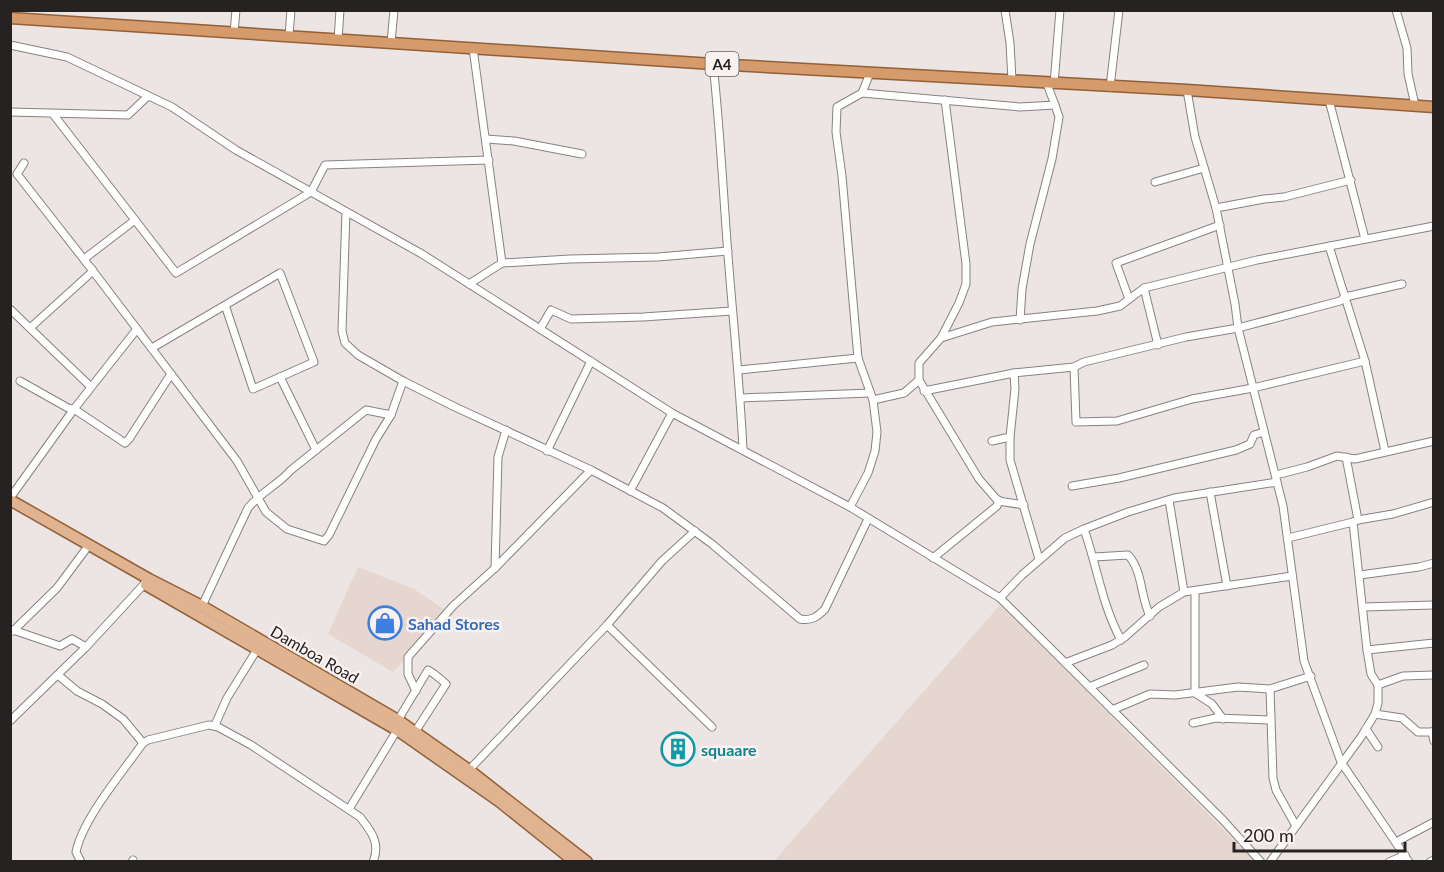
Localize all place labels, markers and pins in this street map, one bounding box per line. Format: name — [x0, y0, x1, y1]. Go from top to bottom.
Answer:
shop icon: Sahad Stores — [367, 605, 403, 641]
place label: Sahad Stores — [408, 614, 500, 633]
building icon: squaare — [660, 731, 696, 767]
place label: squaare — [701, 740, 757, 759]

